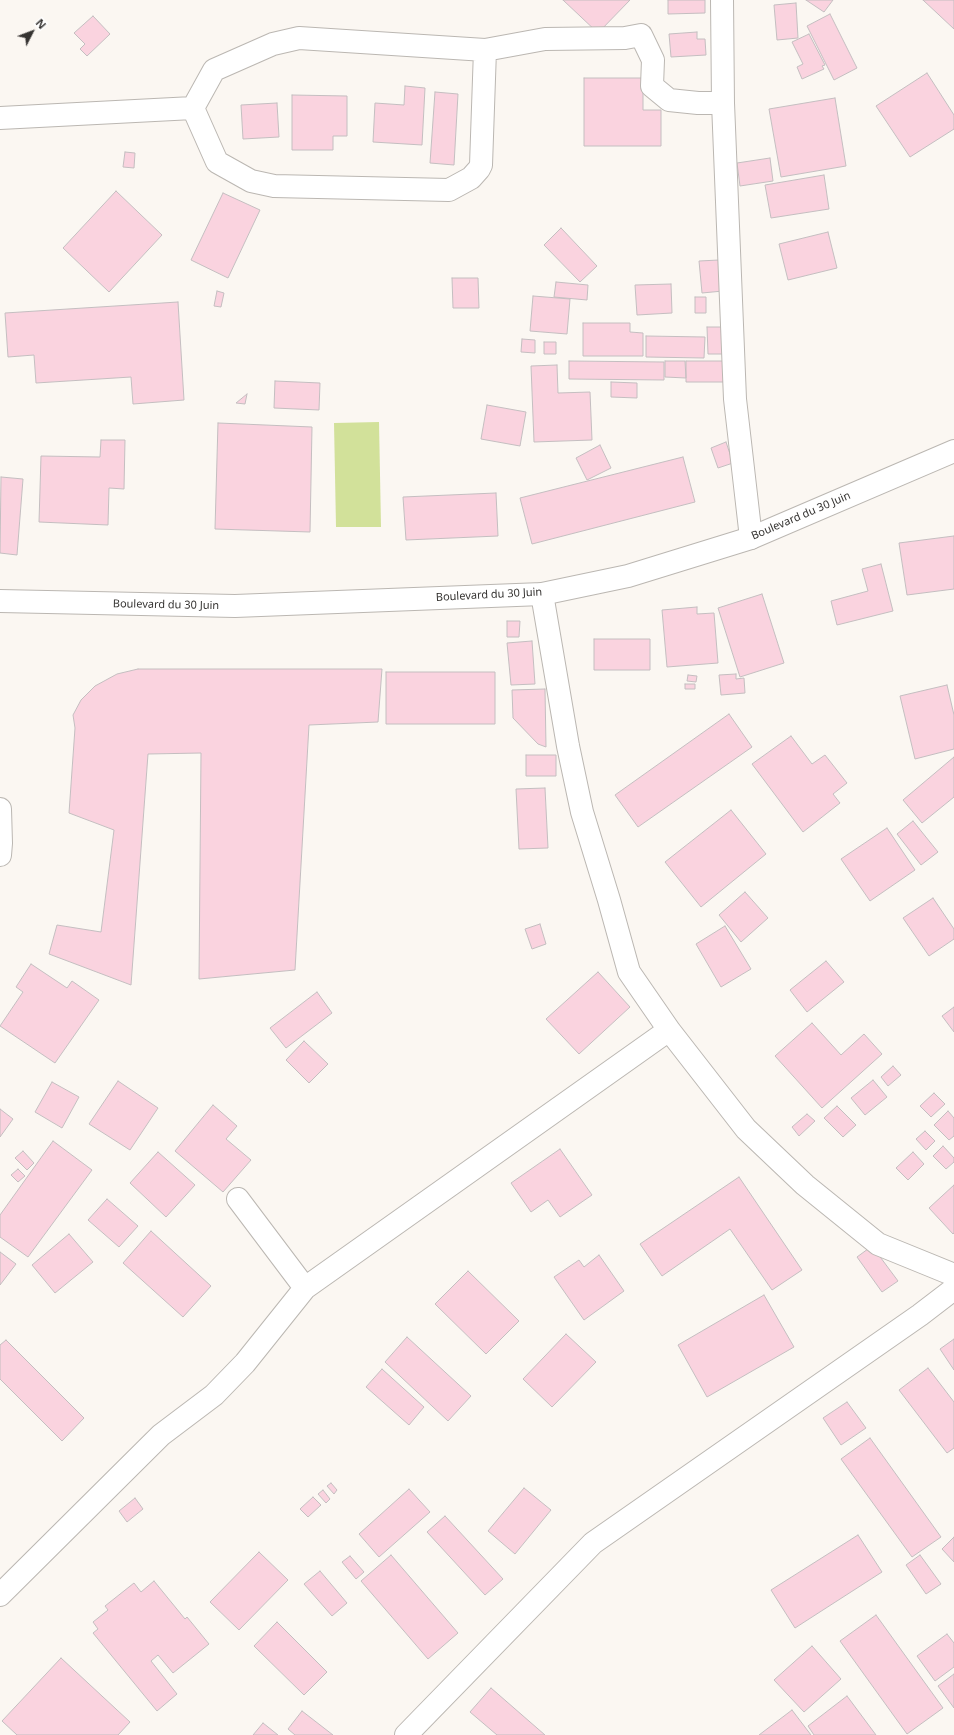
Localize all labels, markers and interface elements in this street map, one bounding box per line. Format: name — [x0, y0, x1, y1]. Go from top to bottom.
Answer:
north arrow — [12, 12, 52, 52]
text: N — [33, 15, 50, 32]
street label: Boulevard du 30 Juin — [749, 489, 853, 543]
street label: Boulevard du 30 Juin — [436, 586, 542, 604]
street label: Boulevard du 30 Juin — [113, 597, 219, 613]

